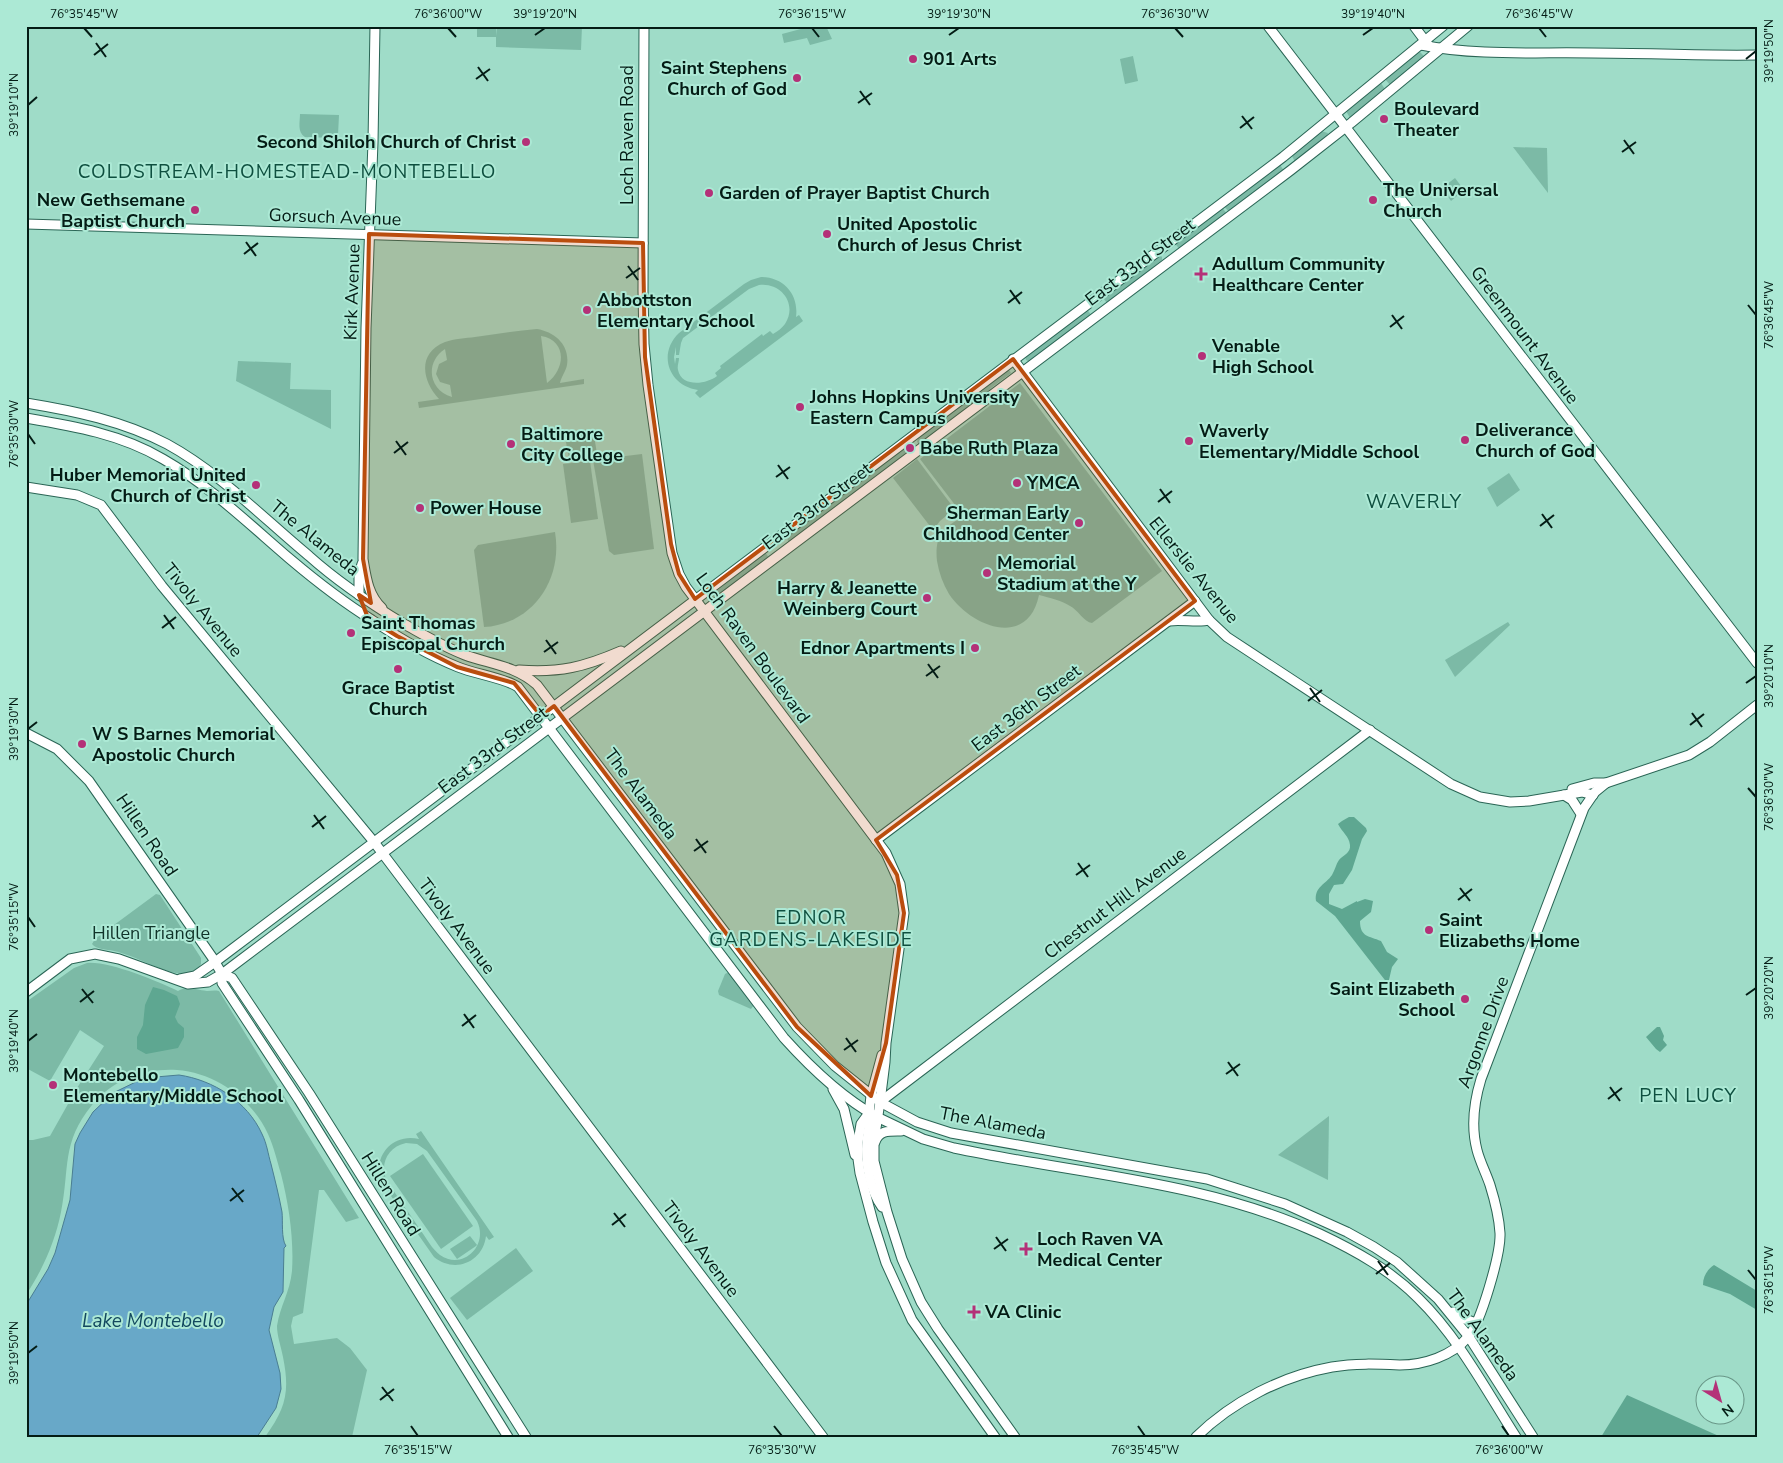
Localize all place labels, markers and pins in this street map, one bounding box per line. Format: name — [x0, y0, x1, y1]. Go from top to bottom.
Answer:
place label: 901 Arts — [923, 47, 997, 71]
marker: 901 Arts — [907, 53, 919, 65]
place label: Saint Stephens Church of God — [661, 56, 787, 101]
marker: Saint Stephens Church of God — [791, 72, 803, 84]
place label: Boulevard Theater — [1394, 97, 1479, 142]
marker: Boulevard Theater — [1378, 113, 1390, 125]
place label: Second Shiloh Church of Christ — [256, 130, 516, 154]
marker: Second Shiloh Church of Christ — [520, 136, 532, 148]
place label: The Universal Church — [1383, 178, 1498, 223]
place label: Garden of Prayer Baptist Church — [719, 181, 990, 205]
marker: Garden of Prayer Baptist Church — [703, 187, 715, 199]
place label: New Gethsemane Baptist Church — [37, 188, 185, 233]
marker: The Universal Church — [1367, 194, 1379, 206]
marker: New Gethsemane Baptist Church — [189, 204, 201, 216]
place label: United Apostolic Church of Jesus Christ — [837, 212, 1022, 257]
marker: United Apostolic Church of Jesus Christ — [821, 228, 833, 240]
place label: Adullum Community Healthcare Center — [1212, 252, 1385, 297]
marker: Adullum Community Healthcare Center — [1194, 267, 1208, 281]
place label: Abbottston Elementary School — [597, 288, 755, 333]
marker: Abbottston Elementary School — [581, 304, 593, 316]
place label: Venable High School — [1211, 334, 1314, 379]
marker: Venable High School — [1196, 350, 1208, 362]
place label: Johns Hopkins University Eastern Campus — [809, 385, 1020, 430]
marker: Johns Hopkins University Eastern Campus — [794, 401, 806, 413]
place label: Deliverance Church of God — [1475, 418, 1595, 463]
place label: Waverly Elementary/Middle School — [1199, 419, 1419, 464]
place label: Baltimore City College — [521, 422, 623, 467]
marker: Deliverance Church of God — [1459, 434, 1471, 446]
marker: Waverly Elementary/Middle School — [1183, 435, 1195, 447]
place label: Babe Ruth Plaza — [920, 436, 1058, 460]
marker: Baltimore City College — [505, 438, 517, 450]
marker: Babe Ruth Plaza — [904, 442, 916, 454]
place label: Huber Memorial United Church of Christ — [50, 463, 246, 508]
place label: YMCA — [1026, 471, 1080, 495]
marker: YMCA — [1011, 477, 1023, 489]
marker: Huber Memorial United Church of Christ — [250, 479, 262, 491]
place label: Power House — [430, 496, 542, 520]
place label: Sherman Early Childhood Center — [923, 501, 1070, 546]
marker: Power House — [414, 502, 426, 514]
marker: Sherman Early Childhood Center — [1073, 517, 1085, 529]
place label: Memorial Stadium at the Y — [997, 551, 1137, 596]
marker: Memorial Stadium at the Y — [981, 567, 993, 579]
place label: Harry & Jeanette Weinberg Court — [777, 576, 917, 621]
marker: Harry & Jeanette Weinberg Court — [921, 592, 933, 604]
place label: Saint Thomas Episcopal Church — [361, 611, 505, 656]
marker: Saint Thomas Episcopal Church — [345, 627, 357, 639]
place label: Ednor Apartments I — [800, 636, 965, 660]
marker: Ednor Apartments I — [969, 642, 981, 654]
marker: Grace Baptist Church — [392, 663, 404, 675]
place label: Grace Baptist Church — [341, 676, 455, 721]
place label: W S Barnes Memorial Apostolic Church — [92, 722, 275, 767]
marker: W S Barnes Memorial Apostolic Church — [76, 738, 88, 750]
place label: Saint Elizabeths Home — [1439, 908, 1580, 953]
marker: Saint Elizabeths Home — [1423, 924, 1435, 936]
place label: Saint Elizabeth School — [1330, 977, 1455, 1022]
marker: Saint Elizabeth School — [1459, 993, 1471, 1005]
place label: Montebello Elementary/Middle School — [63, 1063, 283, 1108]
marker: Montebello Elementary/Middle School — [47, 1079, 59, 1091]
place label: Loch Raven VA Medical Center — [1037, 1227, 1163, 1272]
marker: Loch Raven VA Medical Center — [1019, 1242, 1033, 1256]
place label: VA Clinic — [984, 1300, 1062, 1324]
marker: VA Clinic — [967, 1305, 981, 1319]

